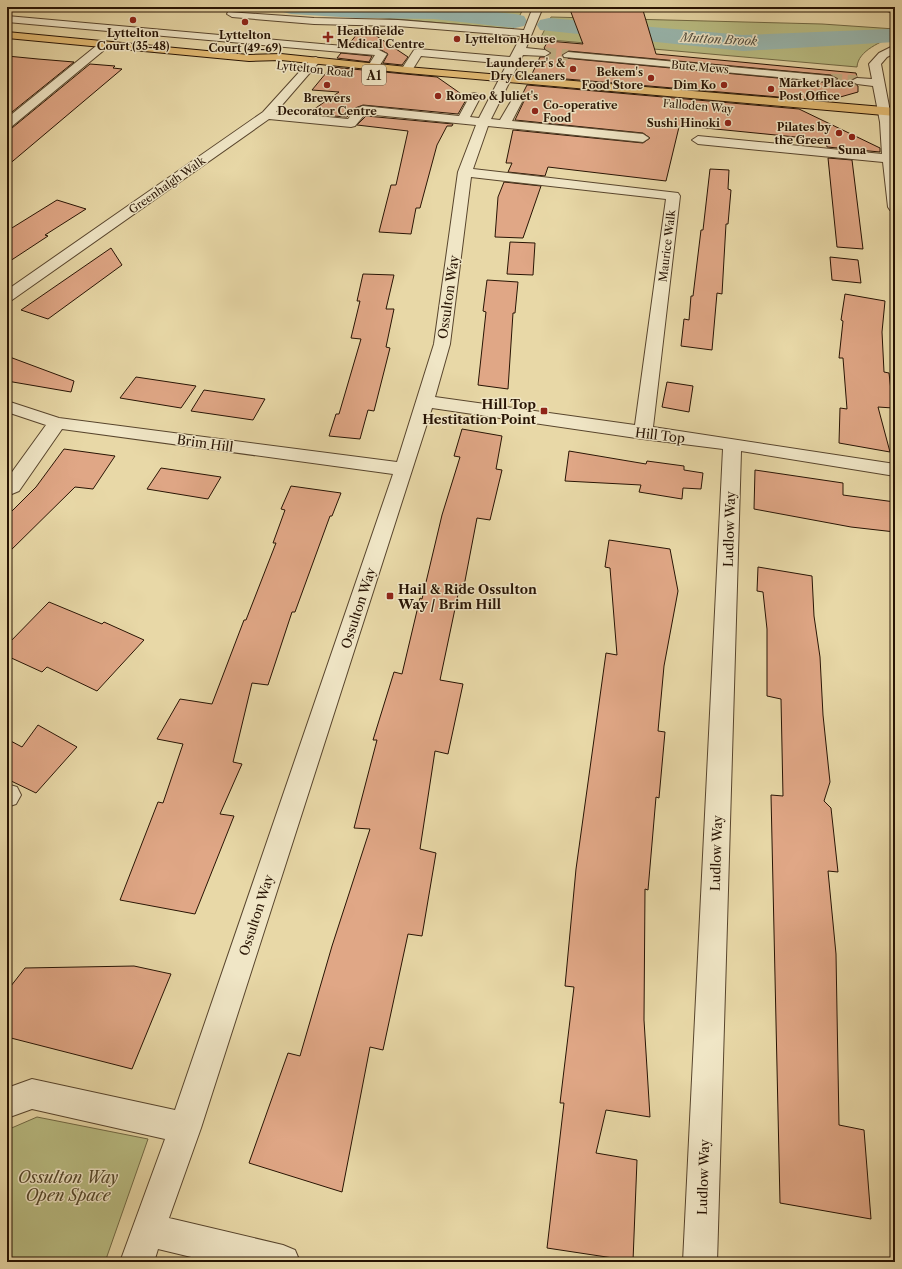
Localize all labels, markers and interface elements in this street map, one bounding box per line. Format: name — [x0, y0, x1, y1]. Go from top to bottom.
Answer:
marker: Lyttelton Court (35-48) — [128, 15, 138, 25]
marker: Lyttelton Court (49-69) — [240, 17, 250, 27]
place label: Heathfielde Medical Centre — [337, 24, 425, 51]
place label: Lyttelton Court (35-48) — [97, 26, 170, 53]
place label: Lyttelton Court (49-69) — [208, 28, 282, 55]
water label: Mutton Brook — [678, 29, 758, 49]
marker: Heathfielde Medical Centre — [322, 31, 334, 43]
place label: Lyttelton House — [465, 32, 556, 46]
marker: Lyttelton House — [452, 34, 462, 44]
place label: Launderer's & Dry Cleaners — [486, 56, 566, 83]
street label: Lyttelton Road — [276, 58, 355, 80]
street label: Bute Mews — [671, 58, 730, 77]
marker: Launderer's & Dry Cleaners — [568, 64, 578, 74]
road number: A1 — [362, 65, 386, 85]
place label: Bekem's Food Store — [582, 65, 643, 92]
marker: Bekem's Food Store — [646, 73, 656, 83]
place label: Market Place Post Office — [779, 76, 854, 103]
place label: Dim Ko — [673, 78, 716, 92]
marker: Brewers Decorator Centre — [322, 80, 332, 90]
marker: Dim Ko — [719, 80, 729, 90]
marker: Market Place Post Office — [766, 84, 776, 94]
place label: Romeo & Juliet's — [446, 89, 538, 103]
place label: Brewers Decorator Centre — [277, 91, 377, 118]
marker: Romeo & Juliet's — [433, 91, 443, 101]
street label: Falloden Way — [662, 96, 735, 116]
place label: Co-operative Food — [543, 98, 618, 125]
marker: Co-operative Food — [530, 106, 540, 116]
place label: Sushi Hinoki — [647, 116, 720, 130]
marker: Sushi Hinoki — [723, 118, 733, 128]
place label: Pilates by the Green — [774, 120, 831, 147]
marker: Pilates by the Green — [834, 128, 844, 138]
marker: Suna — [847, 132, 857, 142]
place label: Suna — [838, 143, 867, 157]
street label: Greenhalgh Walk — [126, 153, 208, 217]
street label: Maurice Walk — [656, 209, 678, 283]
street label: Ossulton Way — [434, 253, 462, 340]
place label: Hill Top Hestitation Point — [422, 396, 537, 427]
marker: Hill Top Hestitation Point — [539, 406, 549, 416]
street label: Hill Top — [634, 424, 686, 446]
street label: Brim Hill — [176, 431, 234, 455]
street label: Ludlow Way — [720, 490, 738, 567]
street label: Ossulton Way — [337, 565, 379, 651]
place label: Hail & Ride Ossulton Way / Brim Hill — [397, 581, 537, 612]
marker: Hail & Ride Ossulton Way / Brim Hill — [385, 591, 395, 601]
street label: Ludlow Way — [707, 814, 725, 891]
street label: Ossulton Way — [235, 872, 277, 958]
street label: Ludlow Way — [694, 1138, 712, 1215]
park label: Ossulton Way Open Space — [18, 1167, 118, 1205]

